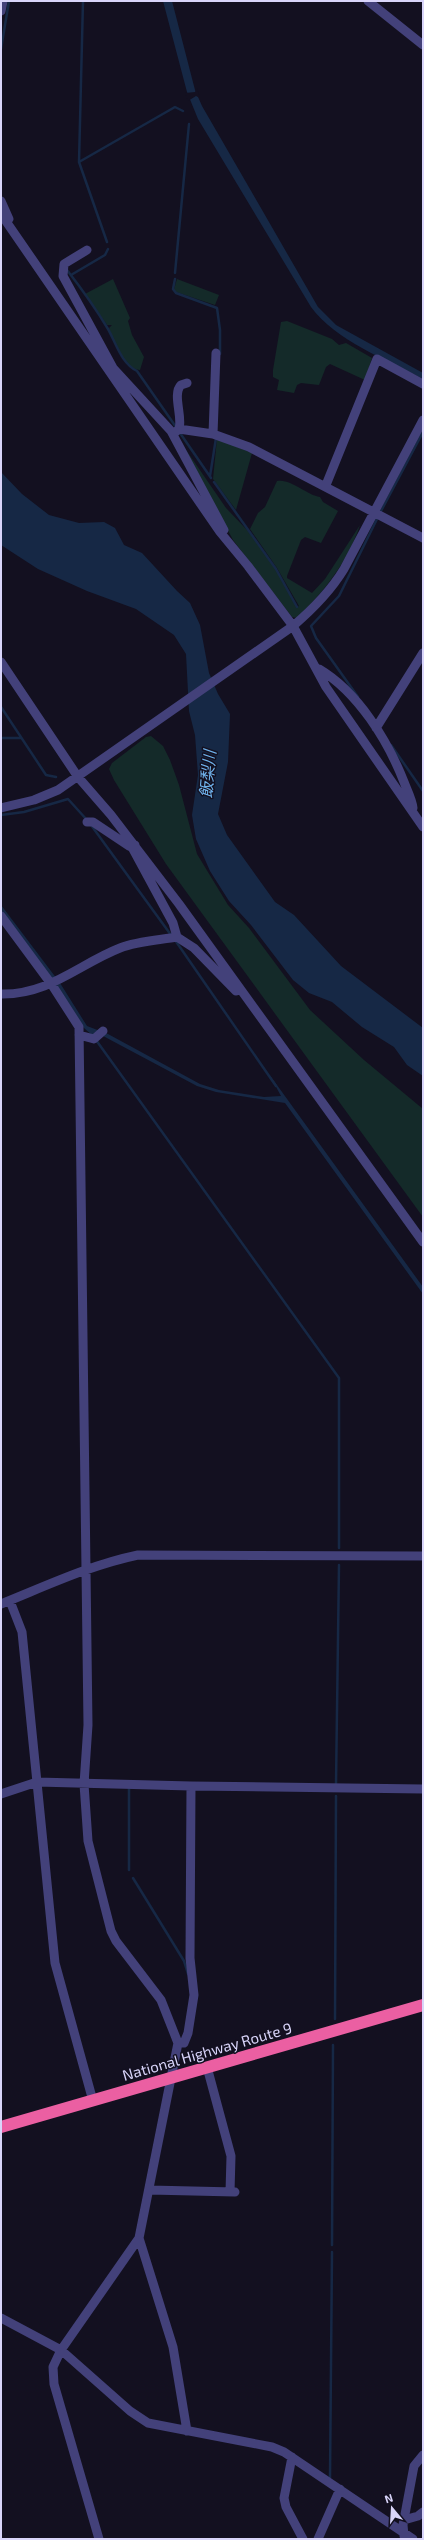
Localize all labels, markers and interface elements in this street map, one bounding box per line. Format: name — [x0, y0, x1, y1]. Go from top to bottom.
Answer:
water label: 飯梨川 — [195, 747, 219, 799]
street label: National Highway Route 9 — [120, 2018, 294, 2084]
north arrow — [372, 2488, 412, 2528]
text: N — [383, 2491, 395, 2505]

